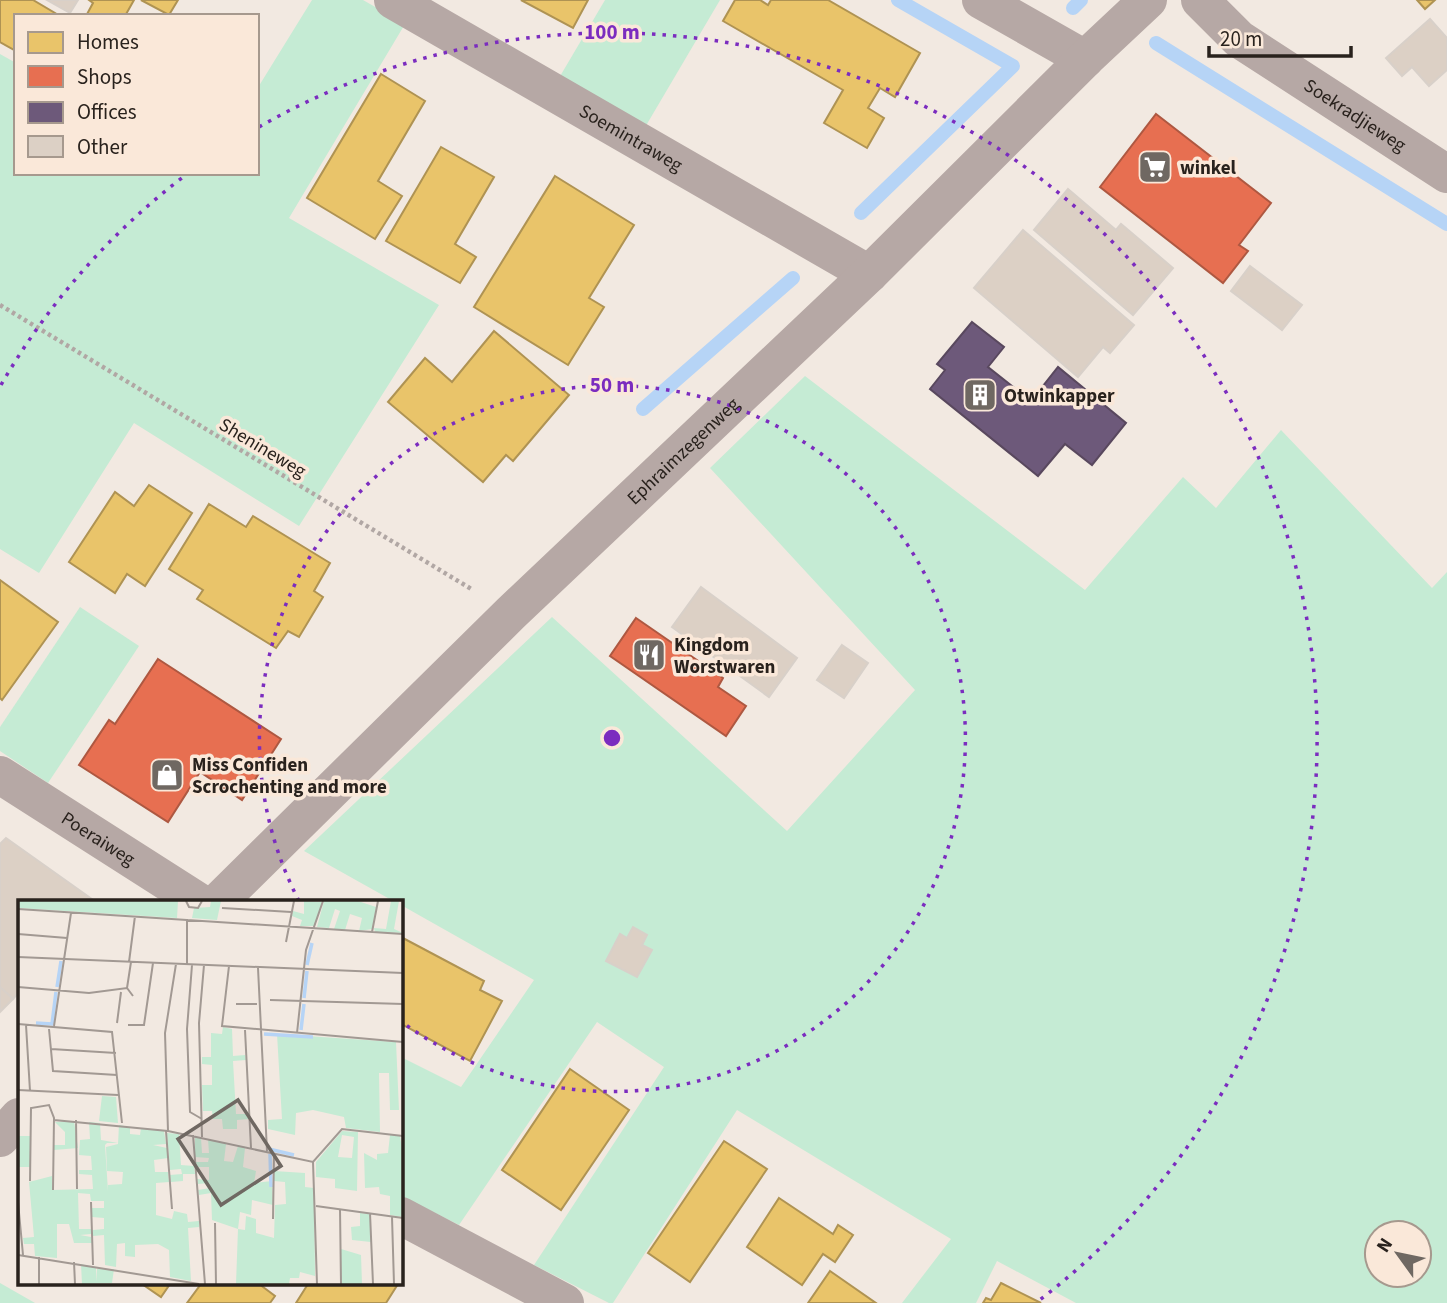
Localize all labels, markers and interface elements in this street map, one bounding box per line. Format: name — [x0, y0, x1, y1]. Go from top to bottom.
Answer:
legend — [14, 14, 259, 175]
scale bar — [1209, 14, 1351, 58]
text: 100 m — [584, 17, 640, 47]
text: 20 m — [1220, 24, 1262, 54]
text: Homes — [77, 27, 139, 57]
text: Shops — [77, 62, 132, 92]
street label: Soekradjieweg — [1298, 73, 1411, 159]
text: Offices — [77, 97, 137, 127]
street label: Soemintraweg — [574, 98, 688, 179]
text: Other — [77, 132, 128, 162]
supermarket icon: winkel — [1136, 148, 1174, 186]
place label: winkel — [1180, 155, 1237, 182]
text: 50 m — [590, 370, 634, 400]
building icon: Otwinkapper — [961, 376, 999, 414]
place label: Otwinkapper — [1004, 383, 1115, 410]
street label: Ephraimzegenweg — [622, 391, 746, 511]
street label: Shenineweg — [214, 412, 311, 485]
place label: Kingdom Worstwaren — [674, 632, 775, 681]
restaurant icon: Kingdom Worstwaren — [630, 636, 668, 674]
centre of rings — [600, 726, 624, 750]
place label: Miss Confiden Scrochenting and more — [192, 752, 387, 801]
shop icon: Miss Confiden Scrochenting and more — [148, 756, 186, 794]
street label: Poeraiweg — [56, 806, 140, 873]
inset map — [18, 900, 402, 1286]
north arrow — [1363, 1219, 1433, 1289]
text: N — [1370, 1233, 1400, 1258]

